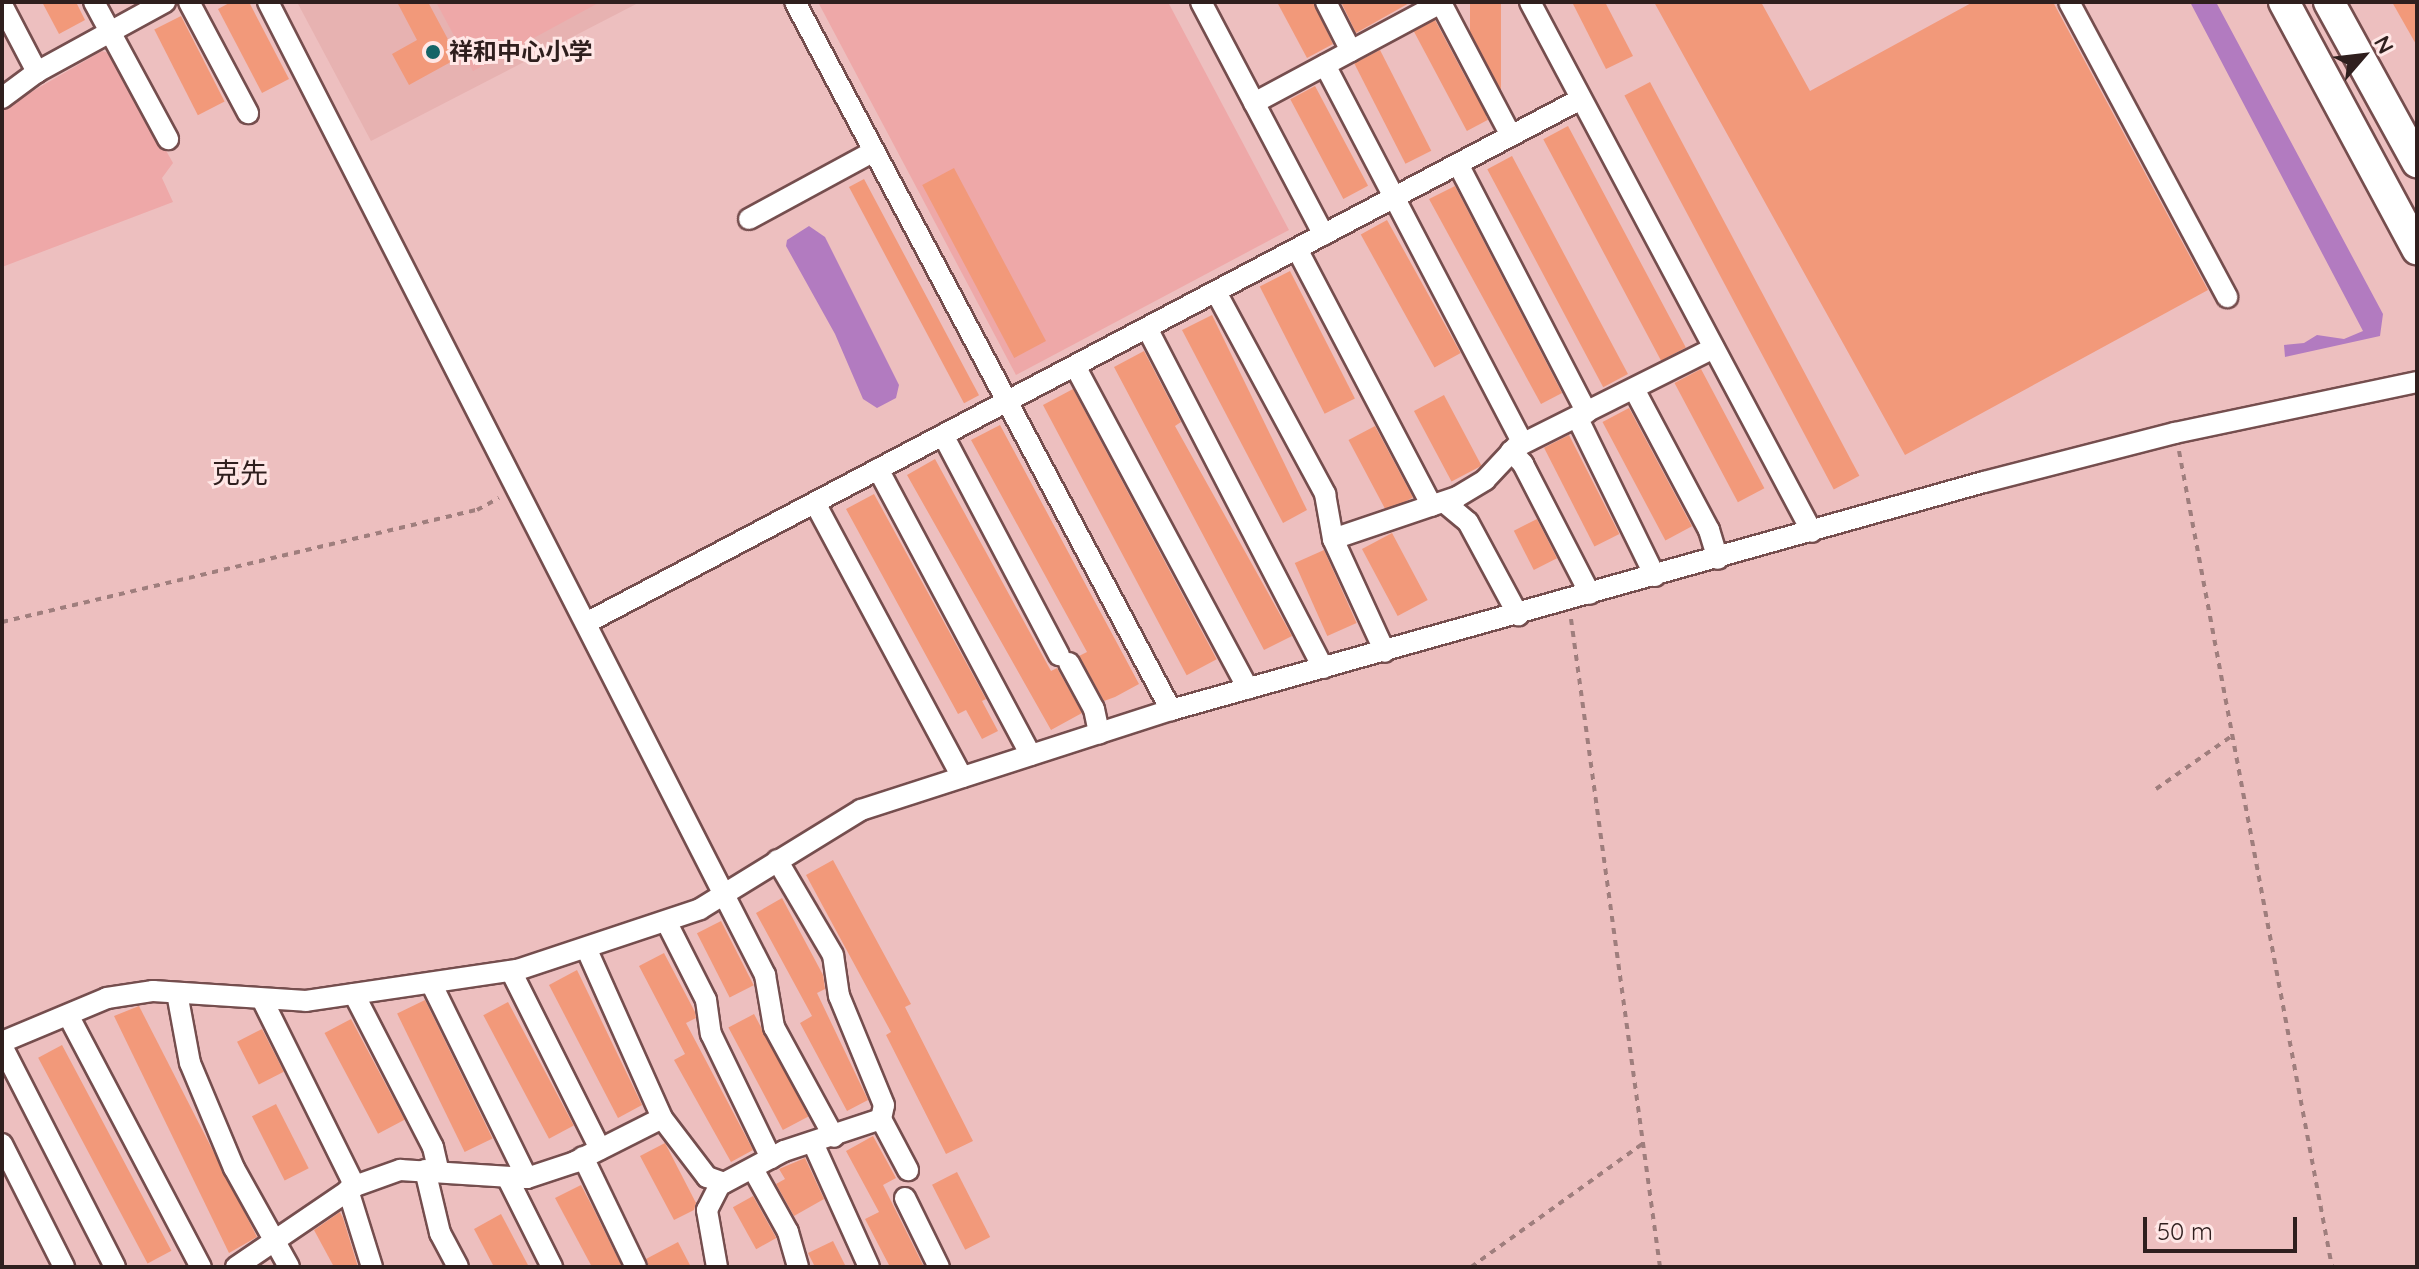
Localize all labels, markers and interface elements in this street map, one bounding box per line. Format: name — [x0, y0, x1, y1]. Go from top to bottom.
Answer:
north arrow — [2323, 16, 2403, 96]
text: N — [2368, 31, 2400, 58]
place label: 祥和中心小学 — [449, 38, 593, 66]
marker: 祥和中心小学 — [424, 43, 442, 61]
district label: 克先 — [212, 456, 268, 490]
scale bar — [2147, 1201, 2301, 1251]
text: 50 m — [2157, 1216, 2213, 1246]

